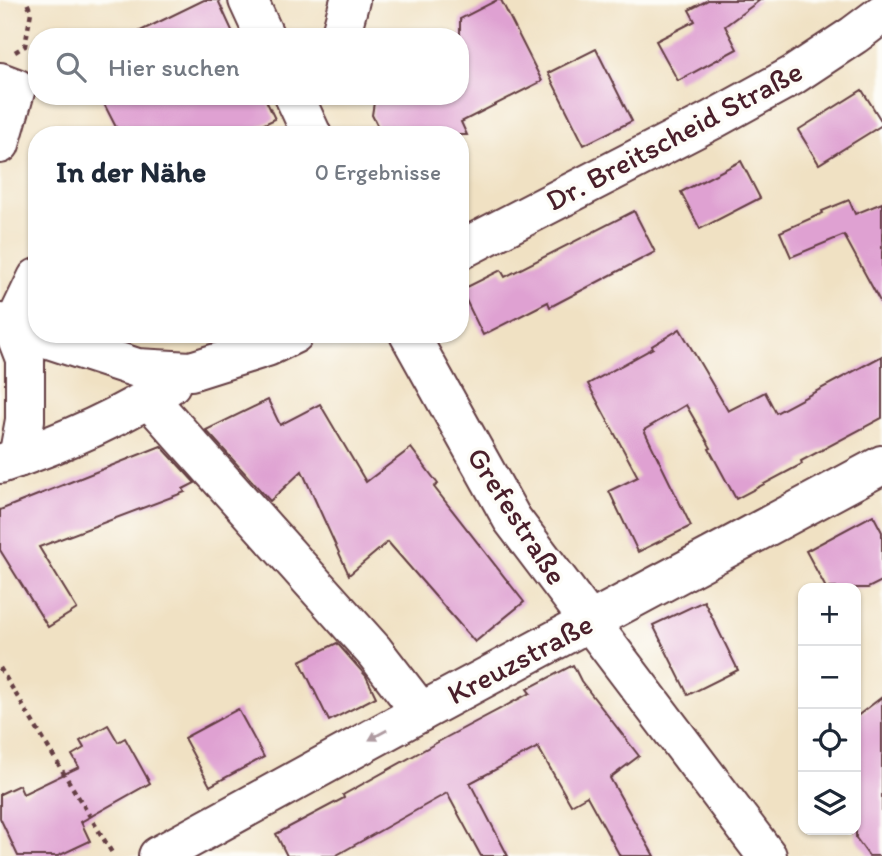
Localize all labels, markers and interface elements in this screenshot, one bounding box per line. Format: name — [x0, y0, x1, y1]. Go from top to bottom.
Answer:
search box — [28, 28, 469, 105]
icon: search — [52, 48, 90, 86]
text: Hier suchen — [108, 51, 240, 83]
street label: Dr. Breitscheid Straße — [539, 52, 808, 219]
text: In der Nähe — [56, 153, 206, 190]
text: 0 Ergebnisse — [315, 158, 441, 186]
street label: Grefestraße — [459, 440, 576, 592]
map controls — [798, 583, 861, 835]
button: + — [798, 583, 861, 646]
street label: Kreuzstraße — [441, 605, 599, 712]
button: − — [798, 646, 861, 709]
button: locate — [798, 709, 861, 772]
one-way arrow — [368, 729, 388, 741]
button: layers — [798, 772, 861, 835]

